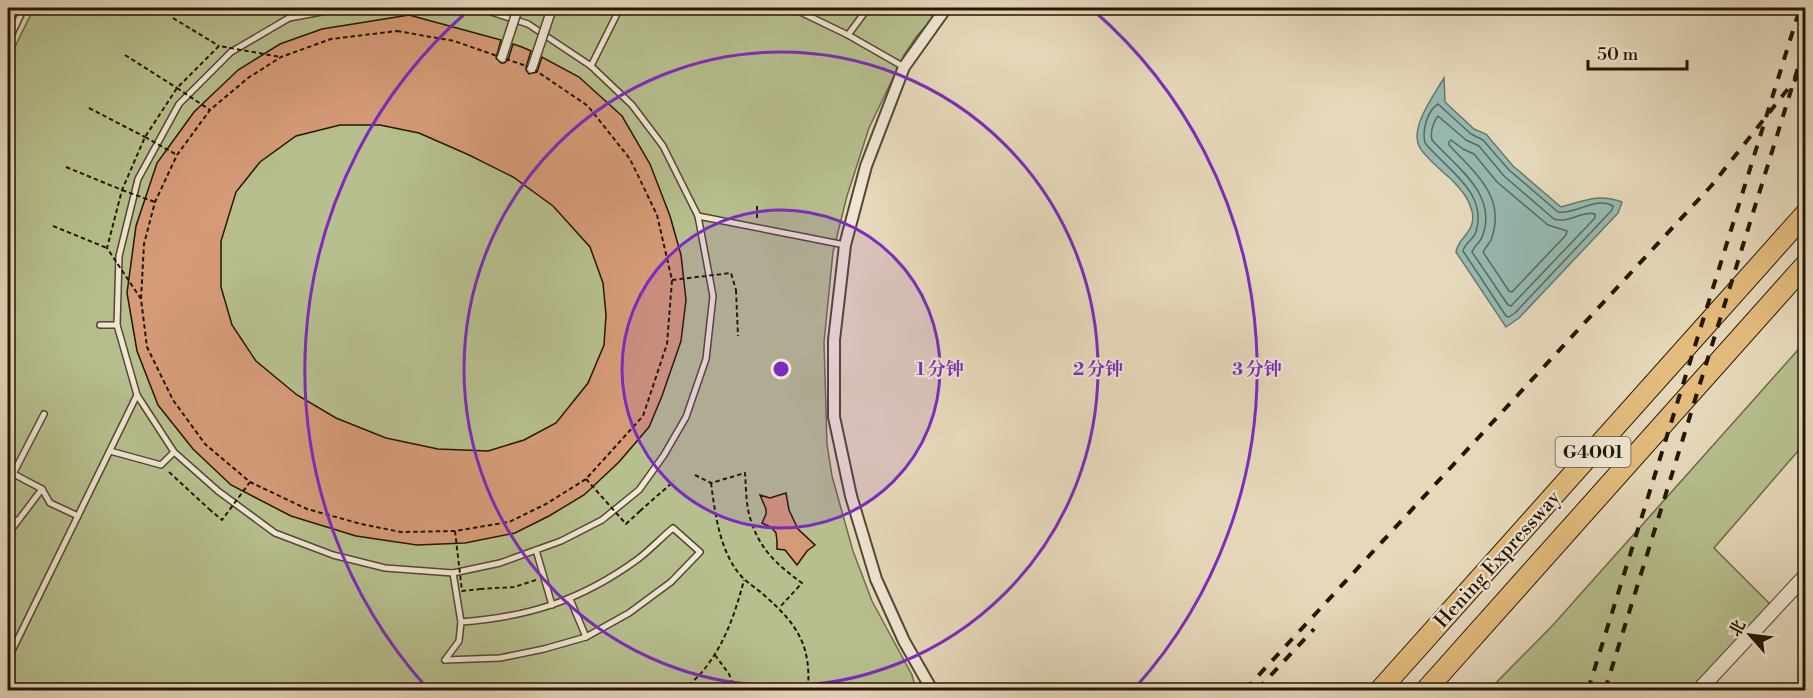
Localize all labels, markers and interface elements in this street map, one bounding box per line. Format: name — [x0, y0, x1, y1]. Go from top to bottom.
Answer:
scale bar — [1588, 33, 1687, 71]
text: 50 m — [1597, 43, 1639, 66]
text: 1 分钟 — [916, 358, 964, 381]
text: 2 分钟 — [1073, 358, 1123, 381]
text: 3 分钟 — [1232, 358, 1282, 381]
centre of rings — [771, 359, 791, 379]
road number: G4001 — [1556, 437, 1630, 467]
street label: Hening Expressway — [1430, 486, 1567, 634]
north arrow — [1720, 605, 1780, 665]
text: 北 — [1725, 617, 1750, 640]

